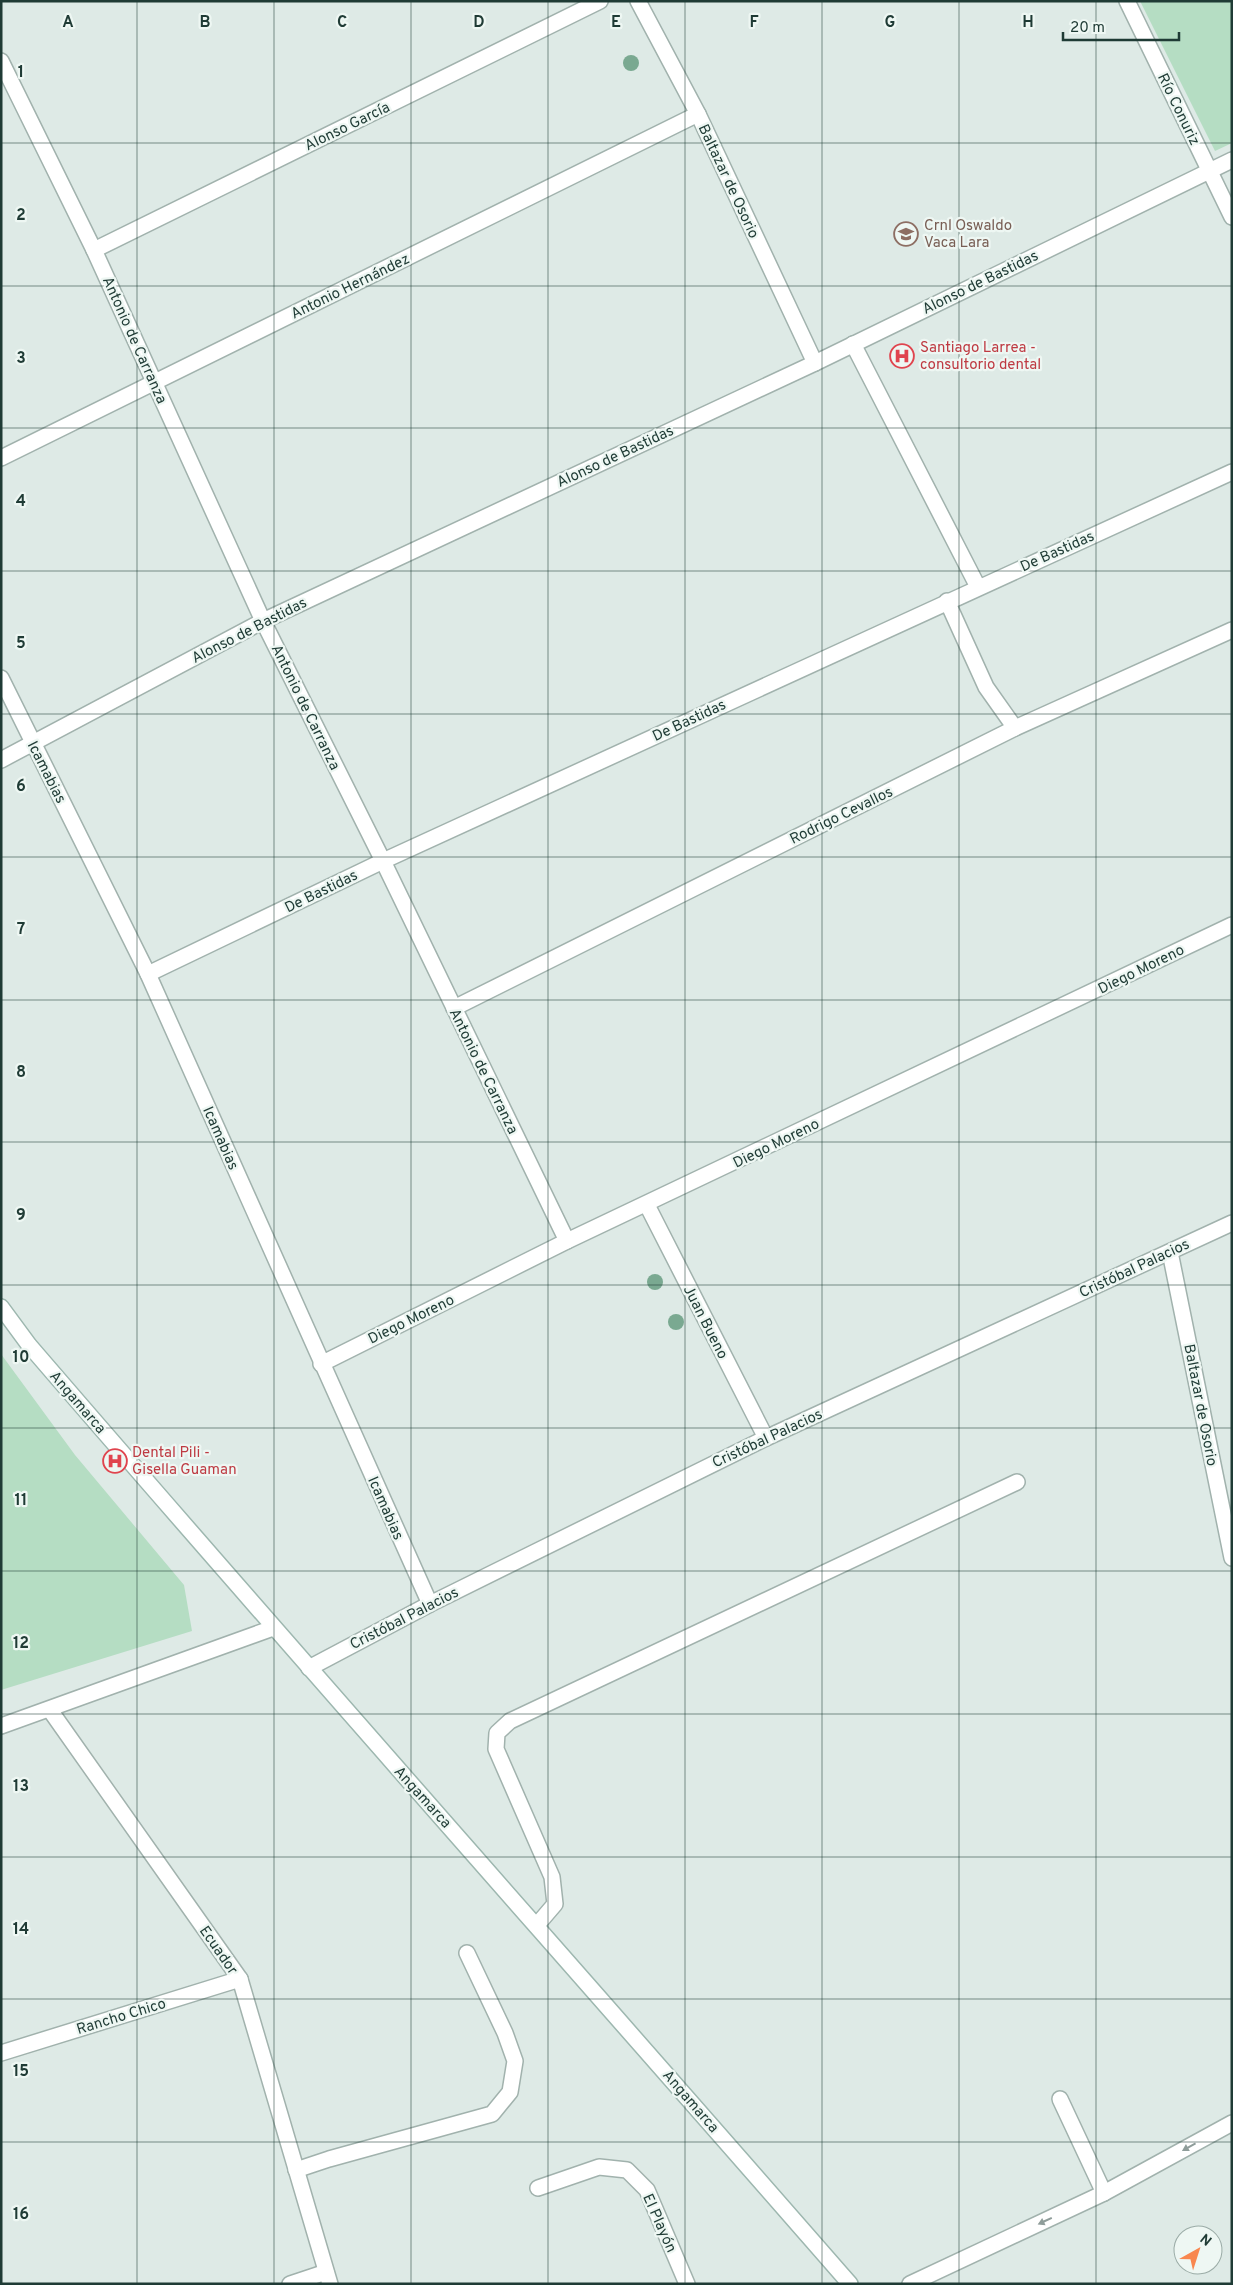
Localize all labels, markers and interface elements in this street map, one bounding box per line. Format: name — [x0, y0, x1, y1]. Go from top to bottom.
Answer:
scale bar — [1063, 10, 1179, 42]
text: A — [62, 13, 74, 33]
text: B — [199, 13, 211, 33]
text: C — [337, 13, 347, 33]
text: D — [473, 13, 485, 33]
text: E — [611, 13, 621, 33]
text: F — [749, 13, 759, 33]
text: G — [885, 13, 895, 33]
text: H — [1022, 13, 1034, 33]
text: 20 m — [1070, 19, 1105, 38]
text: 1 — [18, 63, 24, 83]
street label: Río Conuriz — [1152, 70, 1203, 149]
street label: Alonso García — [302, 98, 393, 156]
street label: Baltazar de Osorio — [693, 121, 762, 242]
text: 2 — [16, 206, 26, 226]
place label: Crnl Oswaldo Vaca Lara — [924, 217, 1012, 253]
school or university icon: Crnl Oswaldo Vaca Lara — [893, 221, 919, 247]
street label: Alonso de Bastidas — [919, 247, 1042, 320]
street label: Antonio Hernández — [288, 250, 413, 324]
street label: Antonio de Carranza — [97, 274, 170, 407]
place label: Santiago Larrea - consultorio dental — [920, 339, 1041, 375]
hospital icon: Santiago Larrea - consultorio dental — [889, 343, 915, 369]
text: 3 — [16, 349, 26, 369]
street label: Alonso de Bastidas — [554, 422, 677, 493]
text: 4 — [16, 492, 26, 512]
street label: De Bastidas — [1018, 528, 1098, 577]
street label: Alonso de Bastidas — [189, 594, 311, 669]
text: 5 — [16, 634, 26, 654]
street label: Antonio de Carranza — [266, 642, 343, 774]
street label: De Bastidas — [650, 696, 729, 747]
street label: Icamabias — [22, 738, 69, 807]
text: 6 — [16, 777, 26, 797]
street label: Rodrigo Cevallos — [787, 783, 896, 850]
street label: De Bastidas — [282, 867, 361, 918]
text: 7 — [17, 920, 25, 940]
street label: Diego Moreno — [1095, 941, 1188, 999]
street label: Antonio de Carranza — [444, 1006, 521, 1138]
text: 8 — [16, 1063, 26, 1083]
street label: Icamabias — [197, 1104, 242, 1173]
street label: Diego Moreno — [730, 1115, 823, 1173]
text: 9 — [16, 1206, 26, 1226]
street label: Cristóbal Palacios — [1076, 1235, 1193, 1303]
street label: Juan Bueno — [678, 1283, 731, 1363]
street label: Diego Moreno — [365, 1291, 458, 1349]
street label: Baltazar de Osorio — [1178, 1343, 1221, 1468]
text: 10 — [13, 1348, 29, 1368]
street label: Angamarca — [44, 1368, 109, 1438]
street label: Cristóbal Palacios — [709, 1405, 826, 1473]
place label: Dental Pili - Gisella Guaman — [132, 1444, 237, 1480]
hospital icon: Dental Pili - Gisella Guaman — [102, 1448, 128, 1474]
street label: Icamabias — [362, 1474, 407, 1543]
text: 11 — [15, 1491, 27, 1511]
street label: Cristóbal Palacios — [347, 1584, 462, 1655]
text: 12 — [13, 1634, 29, 1654]
street label: Angamarca — [389, 1763, 455, 1833]
text: 13 — [13, 1777, 29, 1797]
text: 14 — [13, 1920, 29, 1940]
street label: Ecuador — [194, 1923, 241, 1979]
street label: Rancho Chico — [74, 1995, 168, 2040]
text: 15 — [13, 2062, 29, 2082]
street label: Angamarca — [657, 2067, 722, 2137]
one-way arrow — [1182, 2143, 1196, 2151]
street label: El Playón — [637, 2191, 680, 2256]
text: 16 — [13, 2205, 29, 2225]
one-way arrow — [1038, 2217, 1052, 2225]
north arrow — [1173, 2225, 1223, 2275]
text: N — [1196, 2231, 1214, 2251]

